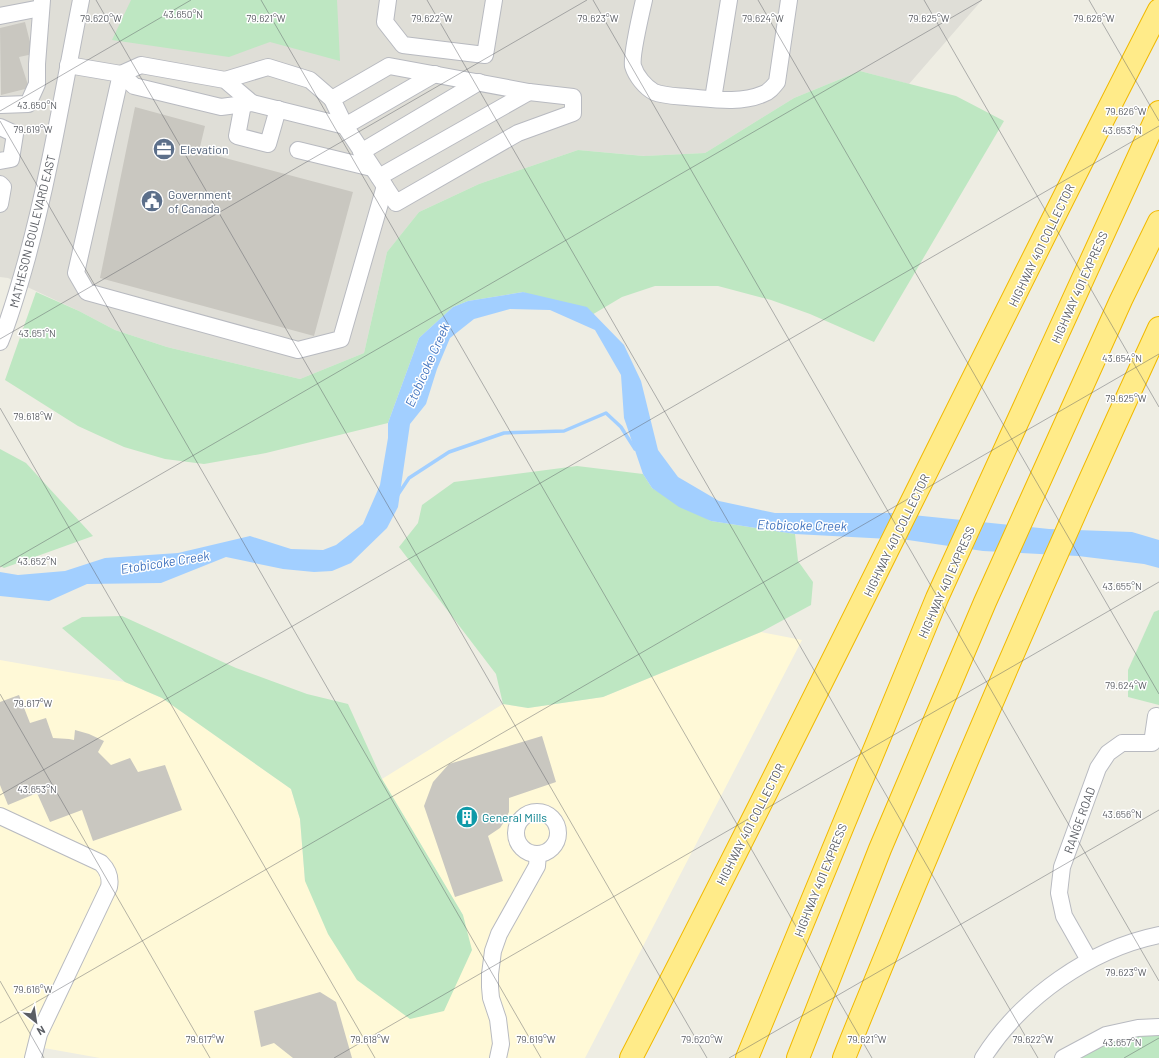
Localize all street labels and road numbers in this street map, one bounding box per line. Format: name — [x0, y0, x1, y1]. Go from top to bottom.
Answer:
street label: MATHESON BOULEVARD EAST — [6, 153, 58, 309]
street label: HIGHWAY 401 COLLECTOR — [1005, 181, 1077, 309]
street label: HIGHWAY 401 EXPRESS — [1048, 229, 1110, 345]
street label: HIGHWAY 401 COLLECTOR — [860, 471, 932, 599]
street label: HIGHWAY 401 EXPRESS — [915, 524, 977, 640]
street label: HIGHWAY 401 COLLECTOR — [713, 761, 787, 887]
street label: RANGE ROAD — [1061, 785, 1097, 855]
street label: HIGHWAY 401 EXPRESS — [791, 821, 849, 939]

